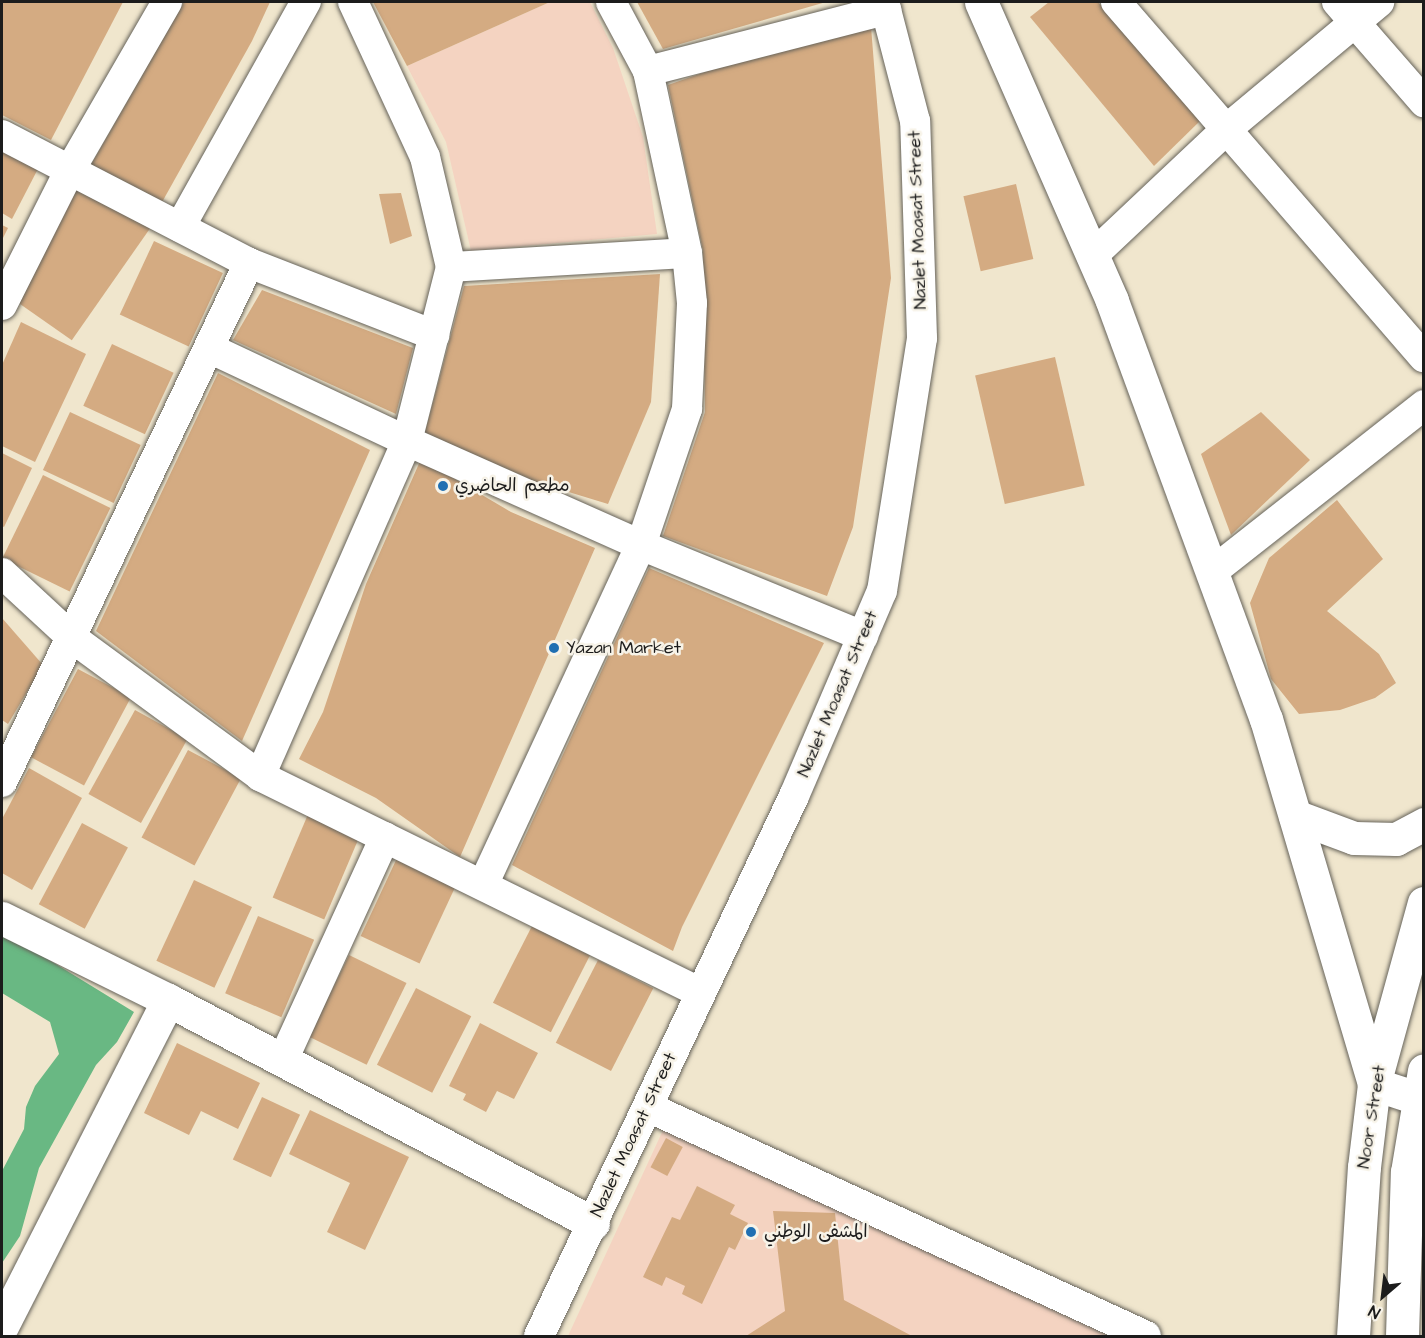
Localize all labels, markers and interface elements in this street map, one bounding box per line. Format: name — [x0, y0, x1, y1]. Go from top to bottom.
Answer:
street label: Nazlet Moasat Street — [904, 130, 932, 310]
place label: مطعم الحاضري — [455, 475, 569, 497]
marker: مطعم الحاضري — [436, 479, 450, 493]
street label: Nazlet Moasat Street — [793, 607, 883, 781]
place label: Yazan Market — [566, 637, 681, 659]
marker: Yazan Market — [547, 641, 561, 655]
street label: Nazlet Moasat Street — [586, 1049, 682, 1221]
street label: Noor Street — [1353, 1064, 1391, 1170]
place label: المشفى الوطني — [764, 1221, 868, 1243]
marker: المشفى الوطني — [742, 1223, 760, 1241]
north arrow — [1353, 1266, 1413, 1326]
text: N — [1365, 1300, 1384, 1324]

